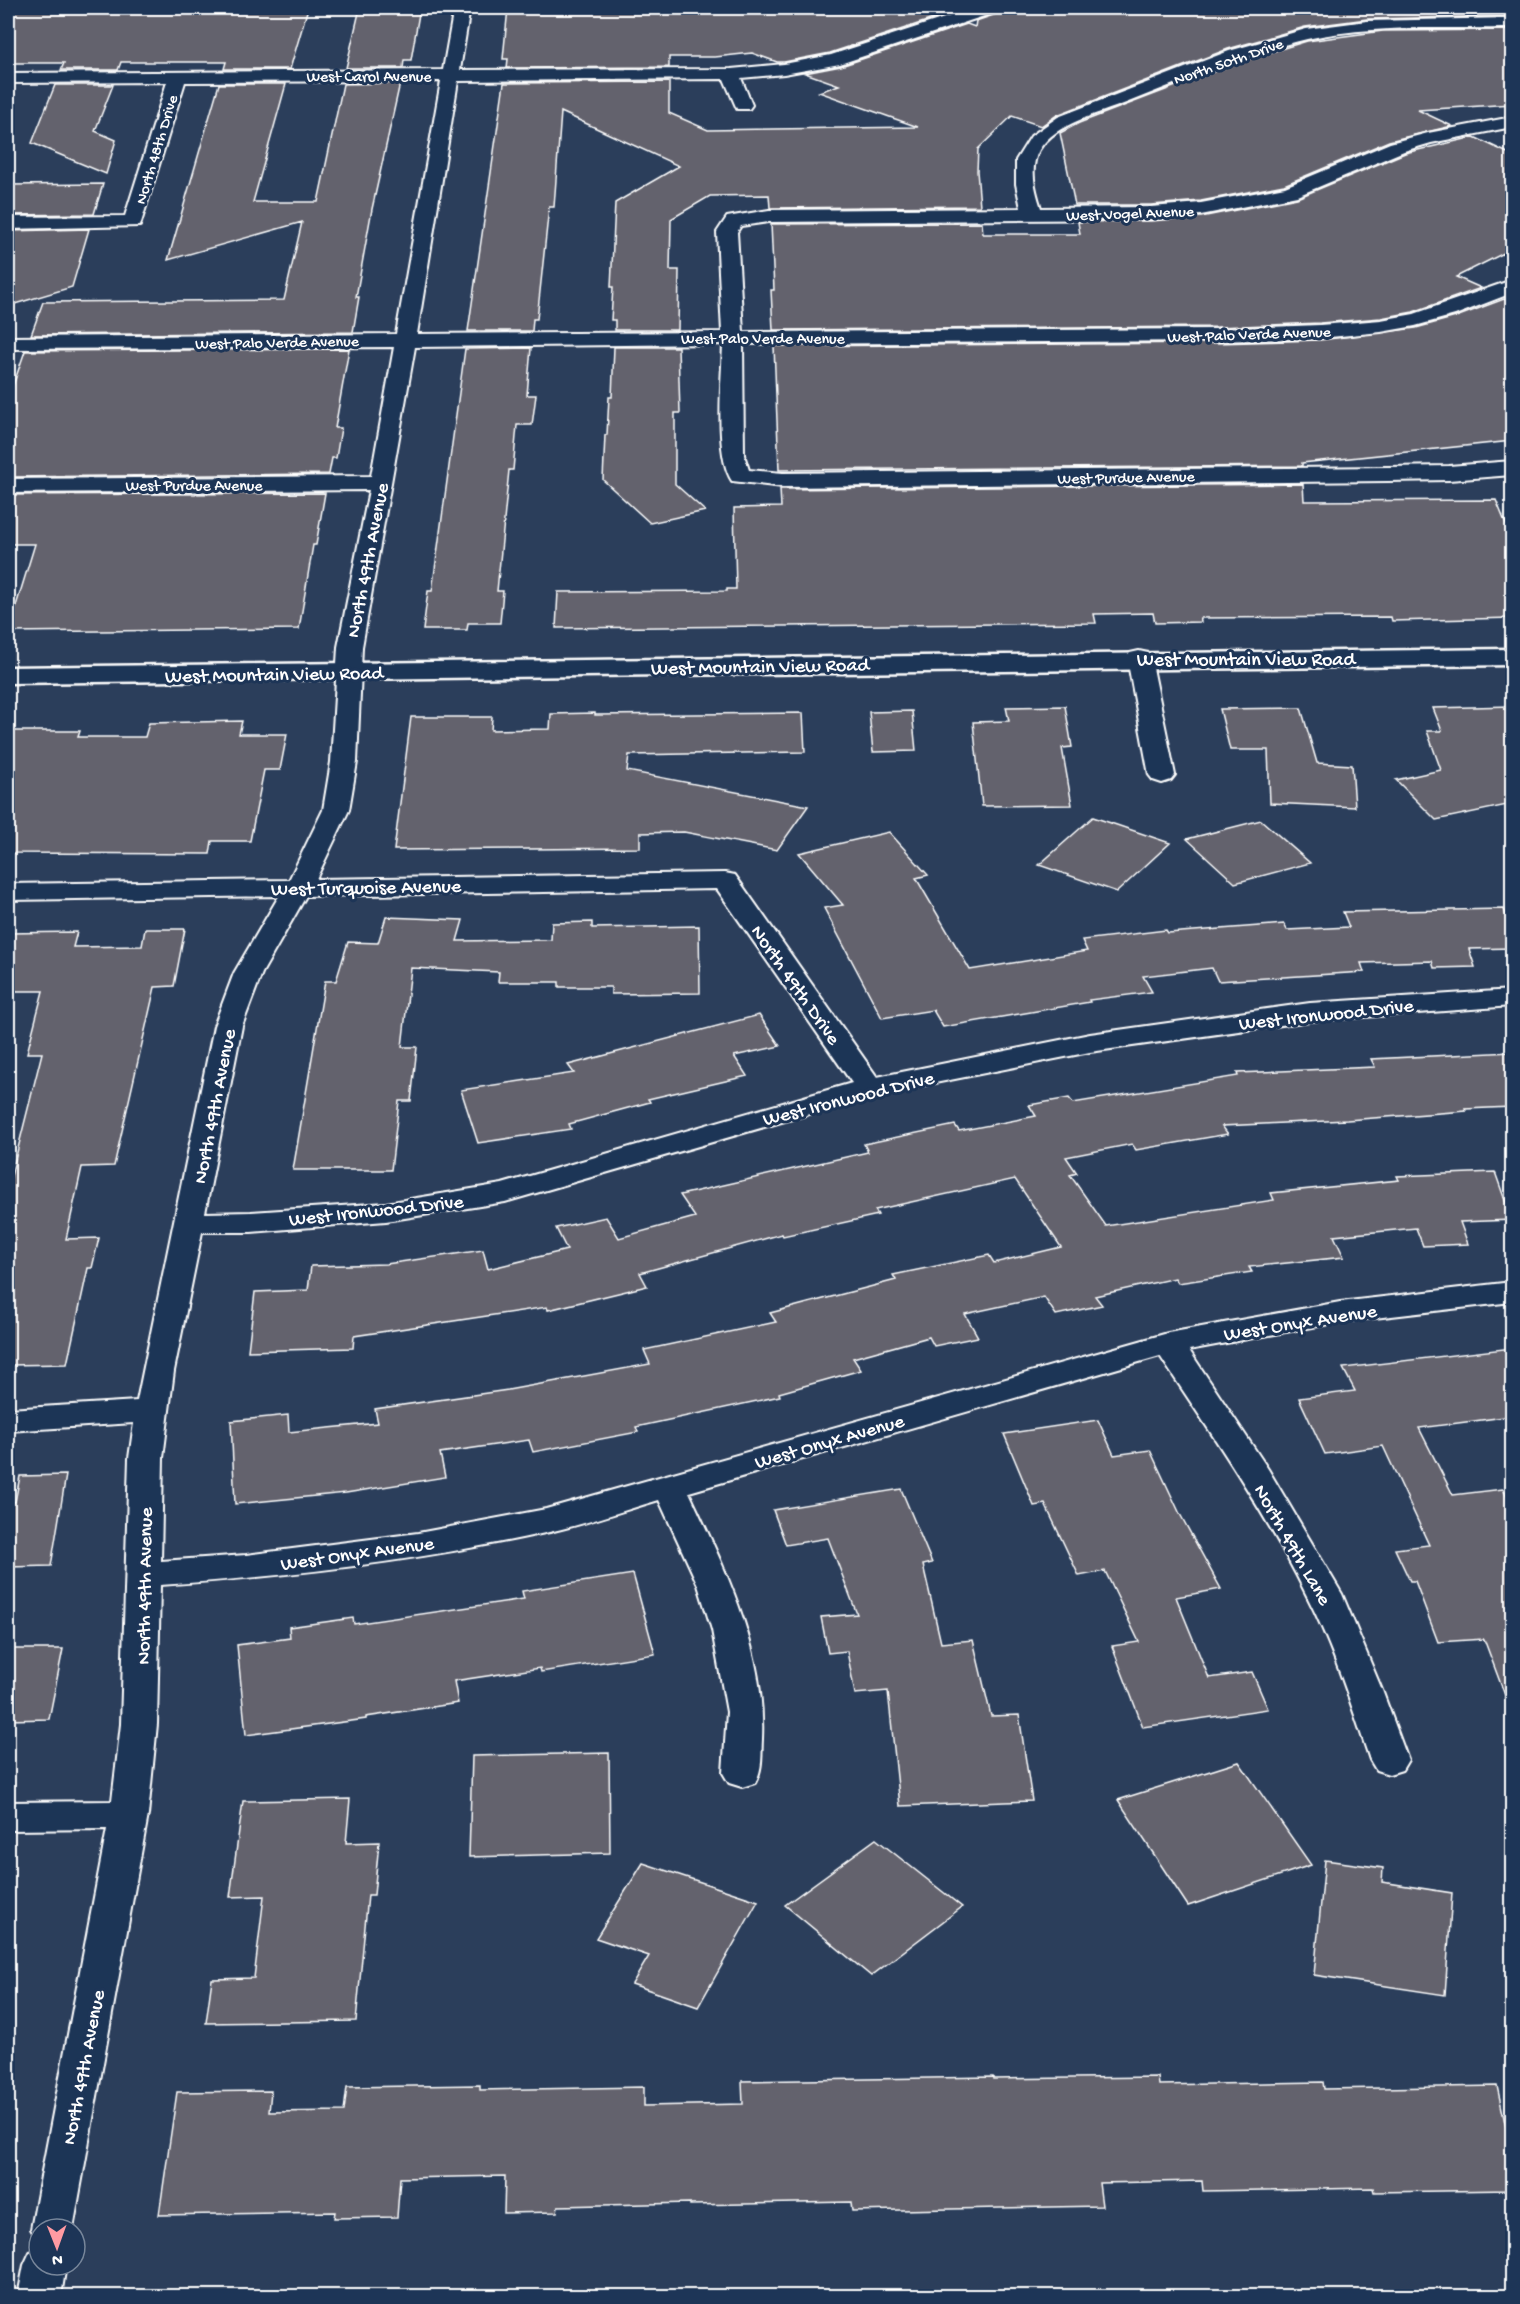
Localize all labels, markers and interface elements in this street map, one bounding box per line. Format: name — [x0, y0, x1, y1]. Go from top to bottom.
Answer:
street label: North 50th Drive — [1172, 35, 1287, 91]
street label: West Carol Avenue — [306, 69, 432, 88]
street label: North 48th Drive — [133, 92, 184, 207]
street label: West Vogel Avenue — [1066, 204, 1195, 227]
street label: West Palo Verde Avenue — [1167, 324, 1332, 349]
street label: West Palo Verde Avenue — [681, 331, 846, 350]
street label: West Palo Verde Avenue — [195, 334, 360, 355]
street label: West Purdue Avenue — [1057, 469, 1196, 490]
street label: West Purdue Avenue — [125, 478, 263, 497]
street label: North 49th Avenue — [343, 481, 396, 640]
street label: West Mountain View Road — [1137, 650, 1357, 673]
street label: West Mountain View Road — [651, 655, 872, 682]
street label: West Mountain View Road — [165, 663, 386, 690]
street label: West Turquoise Avenue — [271, 876, 462, 903]
street label: North 49th Drive — [744, 922, 844, 1051]
street label: West Ironwood Drive — [1238, 996, 1416, 1037]
street label: North 49th Avenue — [190, 1027, 243, 1186]
street label: West Ironwood Drive — [761, 1068, 938, 1133]
street label: West Ironwood Drive — [288, 1192, 466, 1233]
street label: West Onyx Avenue — [1223, 1301, 1379, 1348]
street label: West Onyx Avenue — [753, 1411, 908, 1476]
street label: North 49th Lane — [1247, 1481, 1335, 1611]
street label: North 49th Avenue — [134, 1506, 159, 1665]
street label: West Onyx Avenue — [279, 1533, 436, 1578]
street label: North 49th Avenue — [59, 1988, 112, 2147]
north arrow — [27, 2217, 87, 2277]
text: N — [51, 2249, 63, 2268]

